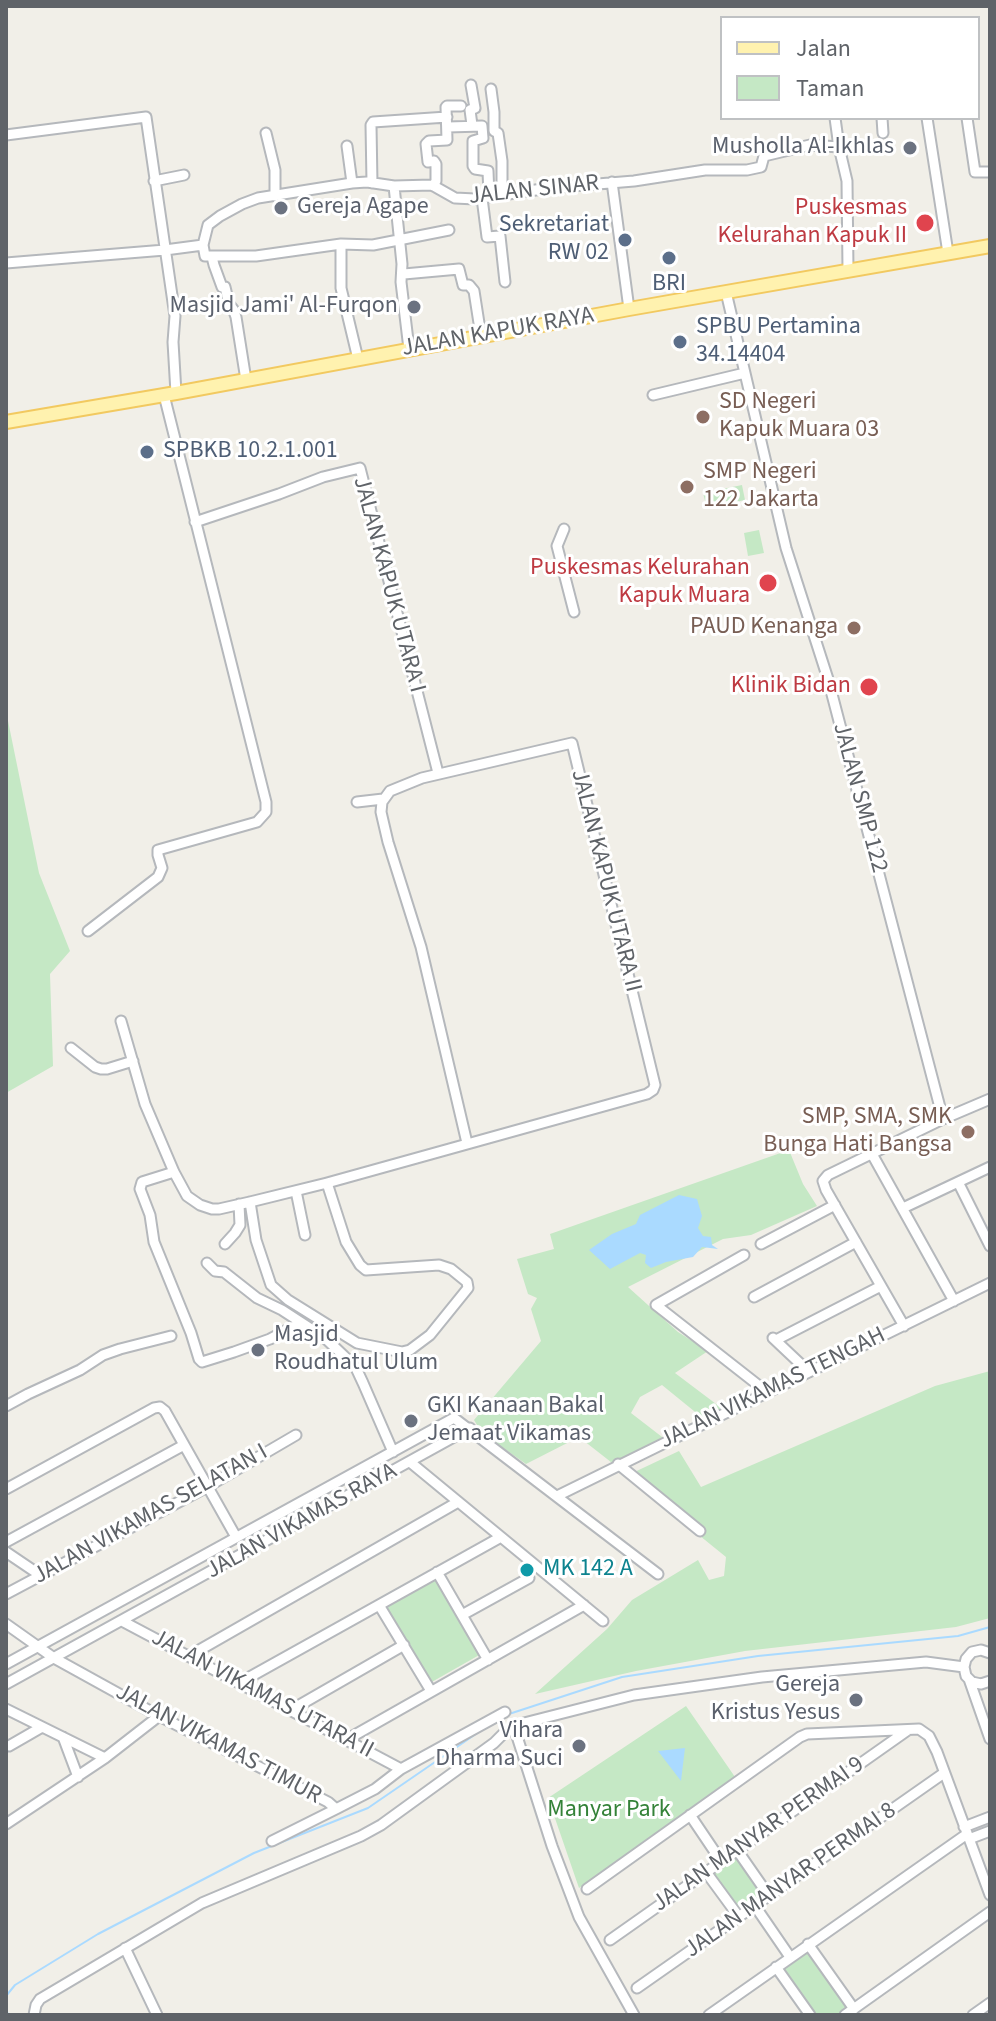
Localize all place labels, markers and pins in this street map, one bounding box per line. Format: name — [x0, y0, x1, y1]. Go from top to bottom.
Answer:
place label: Musholla Al-Ikhlas — [712, 134, 894, 162]
marker: Musholla Al-Ikhlas — [901, 139, 919, 157]
place label: Gereja Agape — [297, 194, 429, 222]
place label: Puskesmas Kelurahan Kapuk II — [718, 195, 907, 251]
marker: Gereja Agape — [272, 199, 290, 217]
place label: Sekretariat RW 02 — [499, 212, 609, 268]
marker: Puskesmas Kelurahan Kapuk II — [914, 212, 936, 234]
marker: Sekretariat RW 02 — [616, 231, 634, 249]
marker: BRI — [660, 249, 678, 267]
place label: BRI — [652, 271, 686, 299]
place label: Masjid Jami' Al-Furqon — [170, 293, 398, 321]
marker: Masjid Jami' Al-Furqon — [405, 298, 423, 316]
place label: SPBU Pertamina 34.14404 — [696, 314, 861, 370]
marker: SPBU Pertamina 34.14404 — [671, 333, 689, 351]
place label: SD Negeri Kapuk Muara 03 — [719, 389, 879, 445]
marker: SD Negeri Kapuk Muara 03 — [694, 408, 712, 426]
place label: SPBKB 10.2.1.001 — [163, 438, 338, 466]
marker: SPBKB 10.2.1.001 — [138, 443, 156, 461]
place label: SMP Negeri 122 Jakarta — [703, 459, 819, 515]
marker: SMP Negeri 122 Jakarta — [678, 478, 696, 496]
place label: Puskesmas Kelurahan Kapuk Muara — [530, 555, 750, 611]
marker: Puskesmas Kelurahan Kapuk Muara — [757, 572, 779, 594]
place label: PAUD Kenanga — [690, 614, 838, 642]
marker: PAUD Kenanga — [845, 619, 863, 637]
place label: Klinik Bidan — [731, 673, 851, 701]
marker: Klinik Bidan — [858, 676, 880, 698]
place label: SMP, SMA, SMK Bunga Hati Bangsa — [763, 1104, 952, 1160]
marker: SMP, SMA, SMK Bunga Hati Bangsa — [959, 1123, 977, 1141]
place label: Masjid Roudhatul Ulum — [274, 1322, 438, 1378]
marker: Masjid Roudhatul Ulum — [249, 1341, 267, 1359]
place label: GKI Kanaan Bakal Jemaat Vikamas — [427, 1393, 604, 1449]
marker: GKI Kanaan Bakal Jemaat Vikamas — [402, 1412, 420, 1430]
place label: MK 142 A — [543, 1556, 633, 1584]
marker: MK 142 A — [518, 1561, 536, 1579]
place label: Gereja Kristus Yesus — [711, 1672, 840, 1728]
marker: Gereja Kristus Yesus — [847, 1691, 865, 1709]
place label: Vihara Dharma Suci — [435, 1718, 563, 1774]
marker: Vihara Dharma Suci — [570, 1737, 588, 1755]

